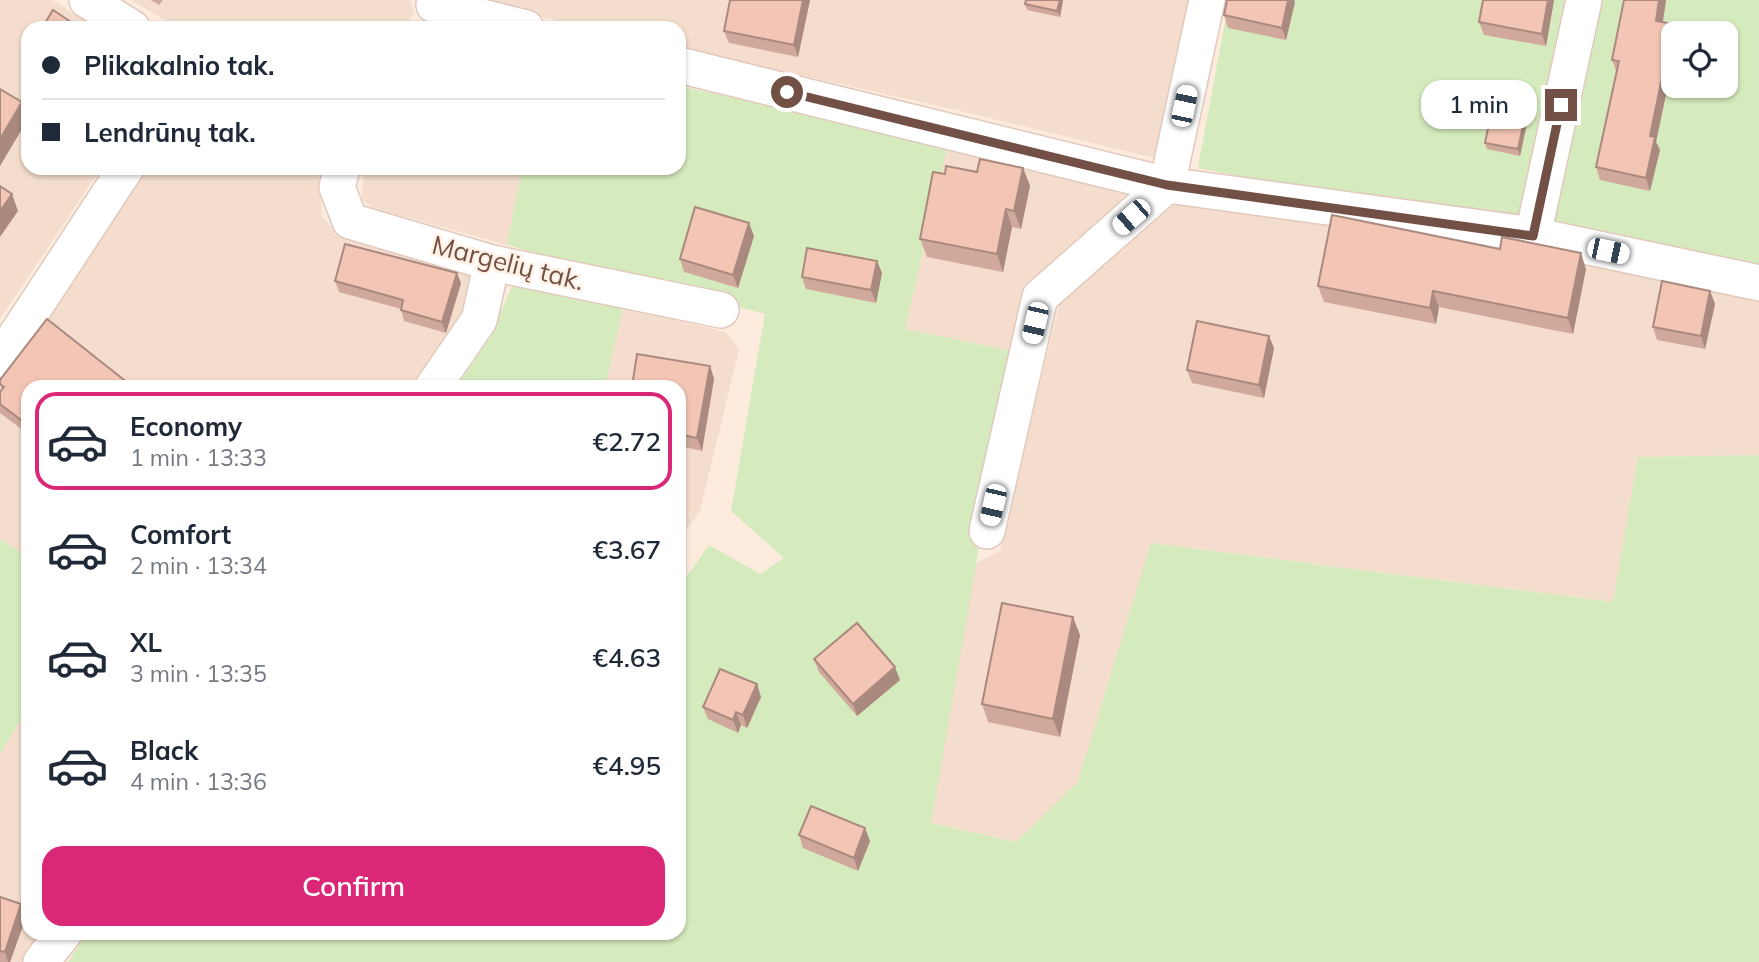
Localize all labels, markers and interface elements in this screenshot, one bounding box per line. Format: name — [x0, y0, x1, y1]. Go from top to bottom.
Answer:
map controls — [1661, 21, 1738, 98]
button: locate — [1661, 21, 1738, 98]
text: Plikakalnio tak. — [84, 49, 274, 82]
route start — [771, 76, 803, 108]
callout: 1 min — [1421, 80, 1536, 130]
car — [1170, 83, 1199, 129]
route end — [1545, 89, 1577, 121]
text: 1 min — [1449, 90, 1509, 119]
text: Lendrūnų tak. — [84, 116, 256, 149]
car — [1109, 195, 1154, 239]
street label: Margelių tak. — [429, 228, 588, 297]
car — [1586, 236, 1631, 266]
car — [1021, 300, 1050, 346]
icon: car — [46, 410, 109, 473]
text: Economy — [130, 410, 242, 443]
text: €2.72 — [592, 425, 661, 458]
text: 1 min · 13:33 — [130, 443, 267, 472]
car — [979, 482, 1008, 528]
icon: car — [46, 518, 109, 581]
text: Comfort — [130, 518, 231, 551]
text: €3.67 — [592, 533, 661, 566]
text: 2 min · 13:34 — [130, 551, 267, 580]
icon: car — [46, 626, 109, 689]
text: XL — [130, 626, 162, 659]
text: €4.63 — [592, 641, 661, 674]
text: 3 min · 13:35 — [130, 659, 267, 688]
icon: car — [46, 734, 109, 797]
text: Black — [130, 734, 198, 767]
text: €4.95 — [592, 749, 661, 782]
text: 4 min · 13:36 — [130, 767, 267, 796]
button: Confirm — [42, 846, 665, 926]

